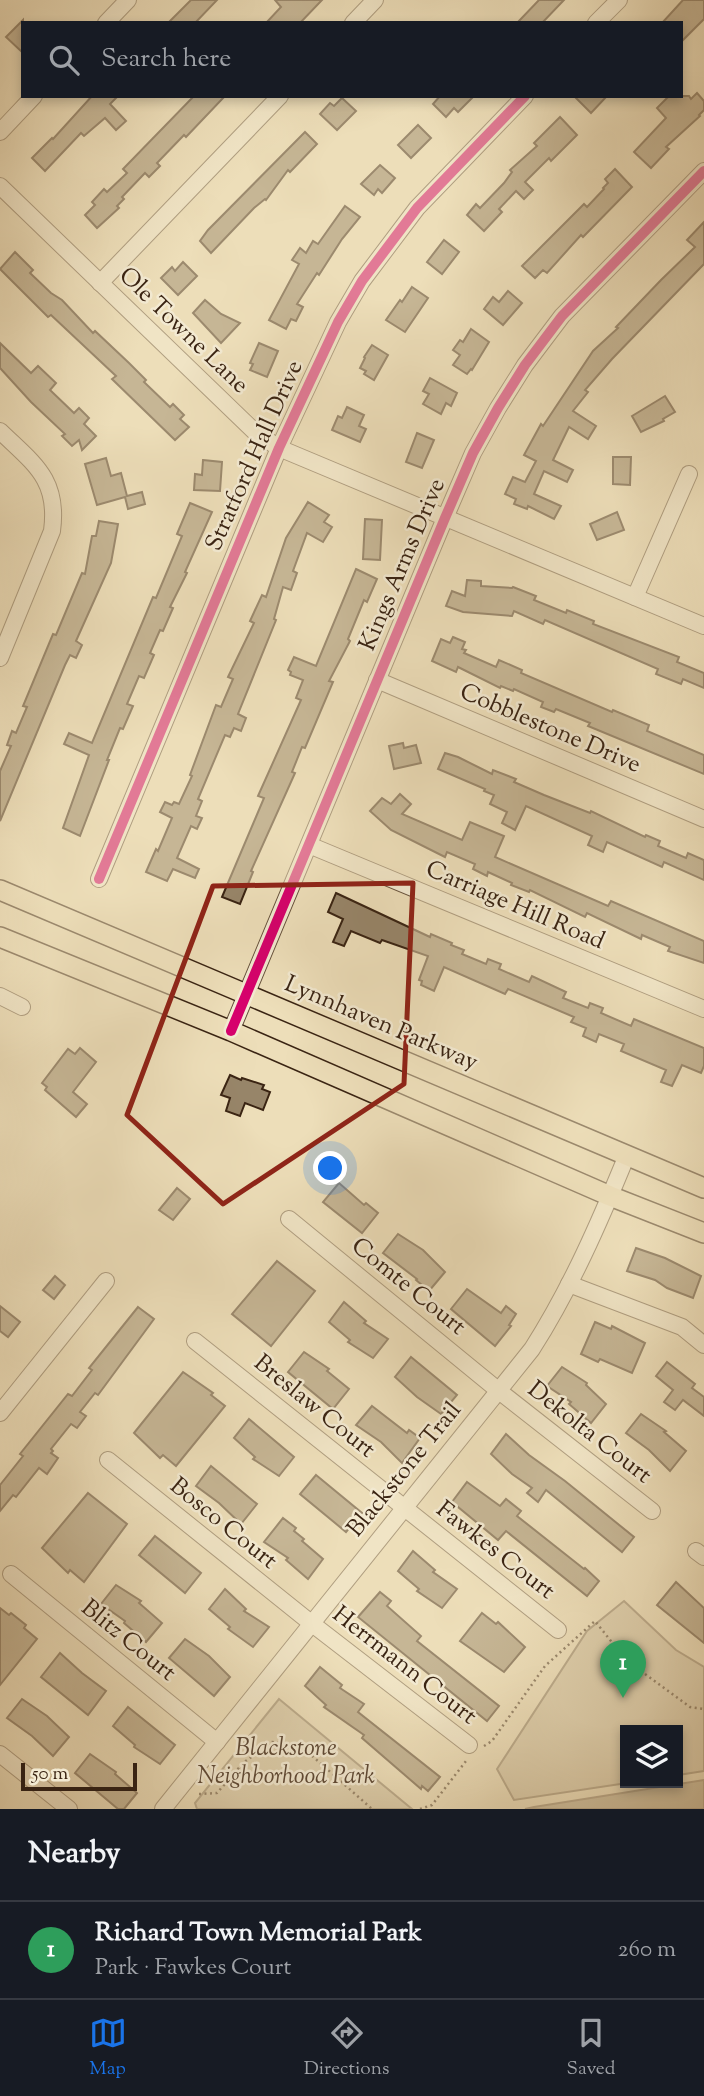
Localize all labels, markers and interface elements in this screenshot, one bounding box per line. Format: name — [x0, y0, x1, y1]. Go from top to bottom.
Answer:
search box — [21, 21, 683, 98]
icon: search — [45, 41, 83, 79]
text: Search here — [101, 41, 231, 78]
street label: Ole Towne Lane — [110, 260, 256, 402]
street label: Stratford Hall Drive — [198, 355, 312, 557]
street label: Kings Arms Drive — [351, 473, 455, 657]
street label: Cobblestone Drive — [454, 675, 646, 783]
street label: Carriage Hill Road — [420, 853, 610, 959]
street label: Lynnhaven Parkway — [279, 968, 483, 1080]
your location — [313, 1151, 347, 1185]
street label: Comte Court — [343, 1230, 473, 1344]
street label: Breslaw Court — [246, 1347, 382, 1467]
street label: Dekolta Court — [520, 1374, 658, 1492]
street label: Blackstone Trail — [340, 1395, 471, 1545]
street label: Bosco Court — [162, 1470, 284, 1578]
street label: Fawkes Court — [428, 1494, 562, 1608]
street label: Blitz Court — [73, 1592, 183, 1690]
street label: Herrmann Court — [324, 1599, 484, 1733]
pin: 1 — [600, 1640, 646, 1698]
map controls — [620, 1725, 683, 1788]
button: layers — [620, 1725, 683, 1788]
park label: Blackstone Neighborhood Park — [197, 1732, 375, 1794]
scale bar — [21, 1760, 136, 1792]
text: 50 m — [32, 1761, 68, 1788]
text: Nearby — [28, 1833, 120, 1876]
text: Richard Town Memorial Park — [95, 1915, 422, 1952]
text: 1 — [47, 1934, 55, 1967]
text: 260 m — [618, 1934, 676, 1967]
text: Park · Fawkes Court — [95, 1952, 291, 1985]
tab: Map — [89, 2014, 127, 2083]
tab: Directions — [304, 2014, 389, 2083]
tab: Saved — [567, 2014, 615, 2083]

